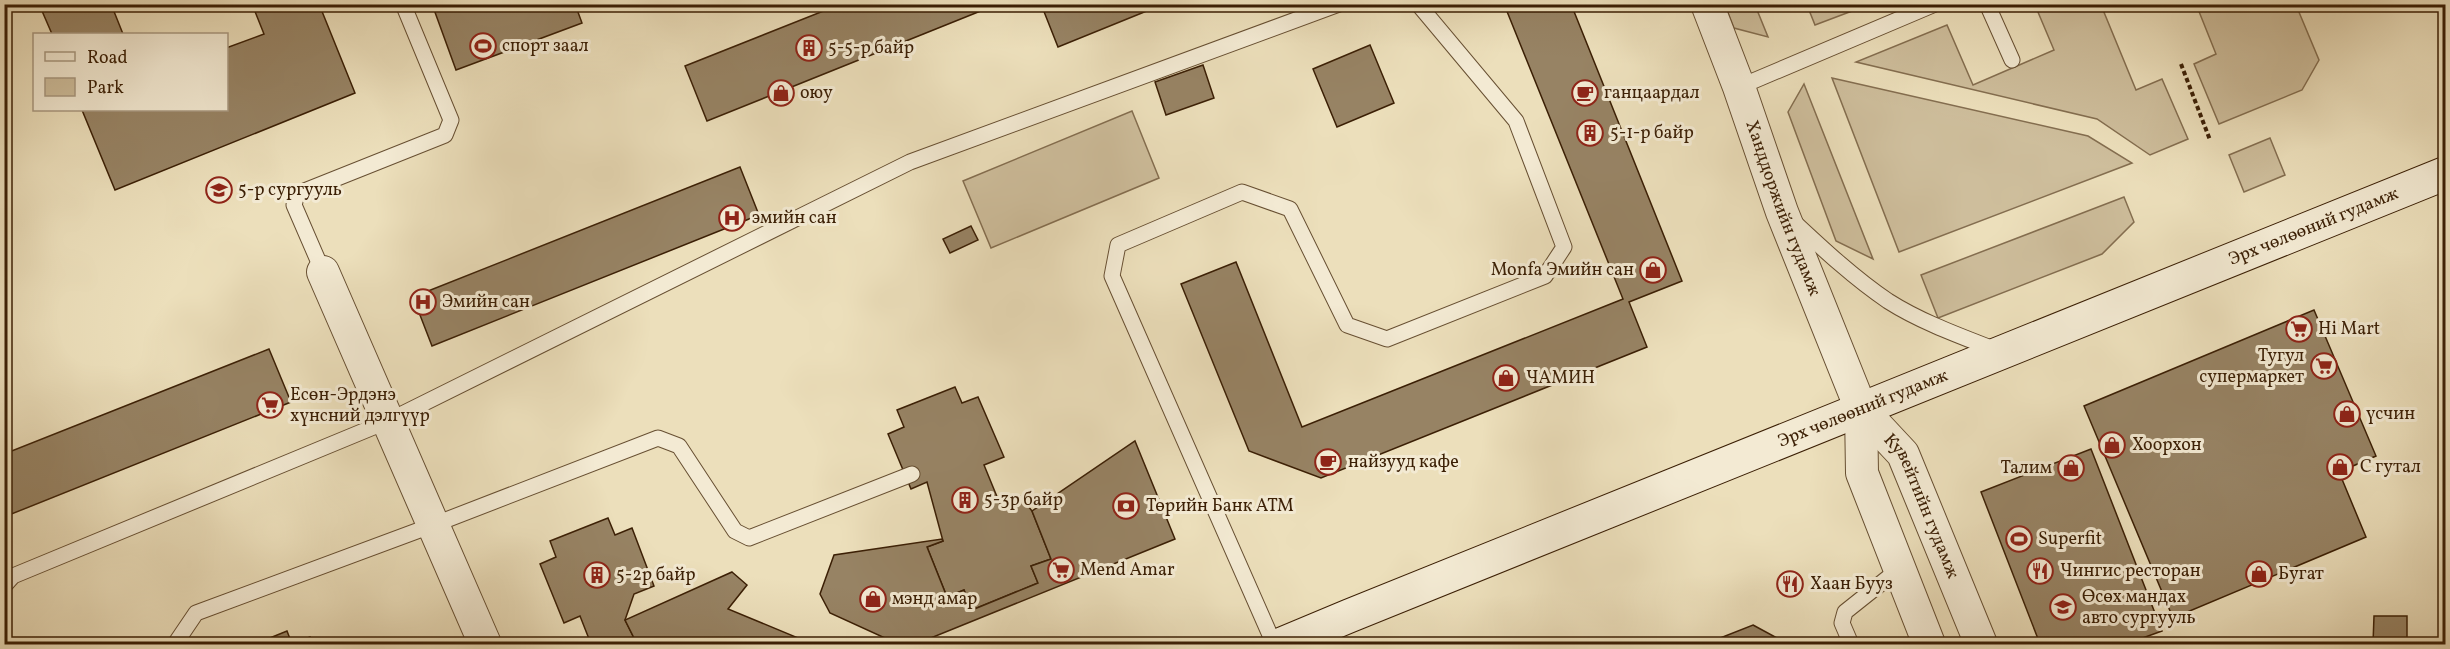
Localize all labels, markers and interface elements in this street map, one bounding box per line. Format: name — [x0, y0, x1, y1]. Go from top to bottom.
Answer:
sports icon: спорт заал — [468, 31, 498, 61]
legend — [33, 33, 228, 111]
building icon: 5-5-р байр — [794, 33, 824, 63]
place label: спорт заал — [502, 34, 589, 59]
place label: 5-5-р байр — [828, 36, 914, 61]
text: Road — [87, 46, 128, 71]
text: Park — [87, 76, 124, 101]
shop icon: оюу — [766, 78, 796, 108]
cafe icon: ганцаардал — [1570, 78, 1600, 108]
place label: оюу — [800, 81, 833, 106]
place label: ганцаардал — [1604, 81, 1700, 106]
street label: Ханддоржийн гудамж — [1739, 117, 1827, 300]
building icon: 5-1-р байр — [1575, 118, 1605, 148]
place label: 5-1-р байр — [1610, 121, 1694, 146]
school or university icon: 5-р сургууль — [204, 175, 234, 205]
place label: 5-р сургууль — [238, 178, 342, 203]
street label: Эрх чөлөөний гудамж — [2225, 181, 2402, 272]
hospital icon: эмийн сан — [717, 203, 747, 233]
place label: эмийн сан — [752, 206, 837, 231]
shop icon: Monfa Эмийн сан — [1638, 255, 1668, 285]
place label: Monfa Эмийн сан — [1491, 258, 1634, 283]
hospital icon: Эмийн сан — [408, 287, 438, 317]
place label: Эмийн сан — [442, 290, 530, 315]
supermarket icon: Hi Mart — [2284, 314, 2314, 344]
place label: Hi Mart — [2318, 317, 2380, 342]
place label: Тугул супермаркет — [2199, 344, 2304, 390]
supermarket icon: Тугул супермаркет — [2309, 351, 2339, 381]
shop icon: ЧАМИН — [1491, 363, 1521, 393]
street label: Эрх чөлөөний гудамж — [1774, 363, 1952, 454]
place label: ЧАМИН — [1526, 366, 1595, 391]
place label: Есөн-Эрдэнэ хүнсний дэлгүүр — [290, 383, 430, 429]
supermarket icon: Есөн-Эрдэнэ хүнсний дэлгүүр — [255, 390, 285, 420]
shop icon: үсчин — [2332, 399, 2362, 429]
place label: үсчин — [2366, 402, 2415, 427]
street label: Кувейтийн гудамж — [1878, 428, 1965, 583]
shop icon: Хоорхон — [2097, 430, 2127, 460]
place label: Хоорхон — [2132, 433, 2202, 458]
cafe icon: найзууд кафе — [1313, 447, 1343, 477]
place label: найзууд кафе — [1348, 450, 1459, 475]
shop icon: С гутал — [2325, 452, 2355, 482]
shop icon: Талим — [2056, 453, 2086, 483]
place label: С гутал — [2360, 455, 2421, 480]
place label: Талим — [2000, 456, 2052, 481]
building icon: 5-3р байр — [950, 485, 980, 515]
place label: 5-3р байр — [984, 488, 1063, 513]
bank icon: Төрийн Банк АТМ — [1111, 491, 1141, 521]
place label: Төрийн Банк АТМ — [1146, 494, 1294, 519]
sports icon: Superfit — [2004, 524, 2034, 554]
place label: Superfit — [2038, 527, 2102, 552]
supermarket icon: Mend Amar — [1046, 555, 1076, 585]
restaurant icon: Чингис ресторан — [2025, 556, 2055, 586]
place label: Mend Amar — [1080, 558, 1175, 583]
place label: Чингис ресторан — [2060, 559, 2201, 584]
shop icon: Бугат — [2244, 559, 2274, 589]
building icon: 5-2р байр — [582, 560, 612, 590]
place label: Бугат — [2278, 562, 2324, 587]
place label: 5-2р байр — [616, 563, 696, 588]
restaurant icon: Хаан Бууз — [1775, 569, 1805, 599]
place label: Хаан Бууз — [1810, 572, 1893, 597]
shop icon: мэнд амар — [858, 584, 888, 614]
place label: Өсөх мандах авто сургууль — [2082, 585, 2195, 631]
place label: мэнд амар — [892, 587, 977, 612]
school or university icon: Өсөх мандах авто сургууль — [2048, 592, 2078, 622]

